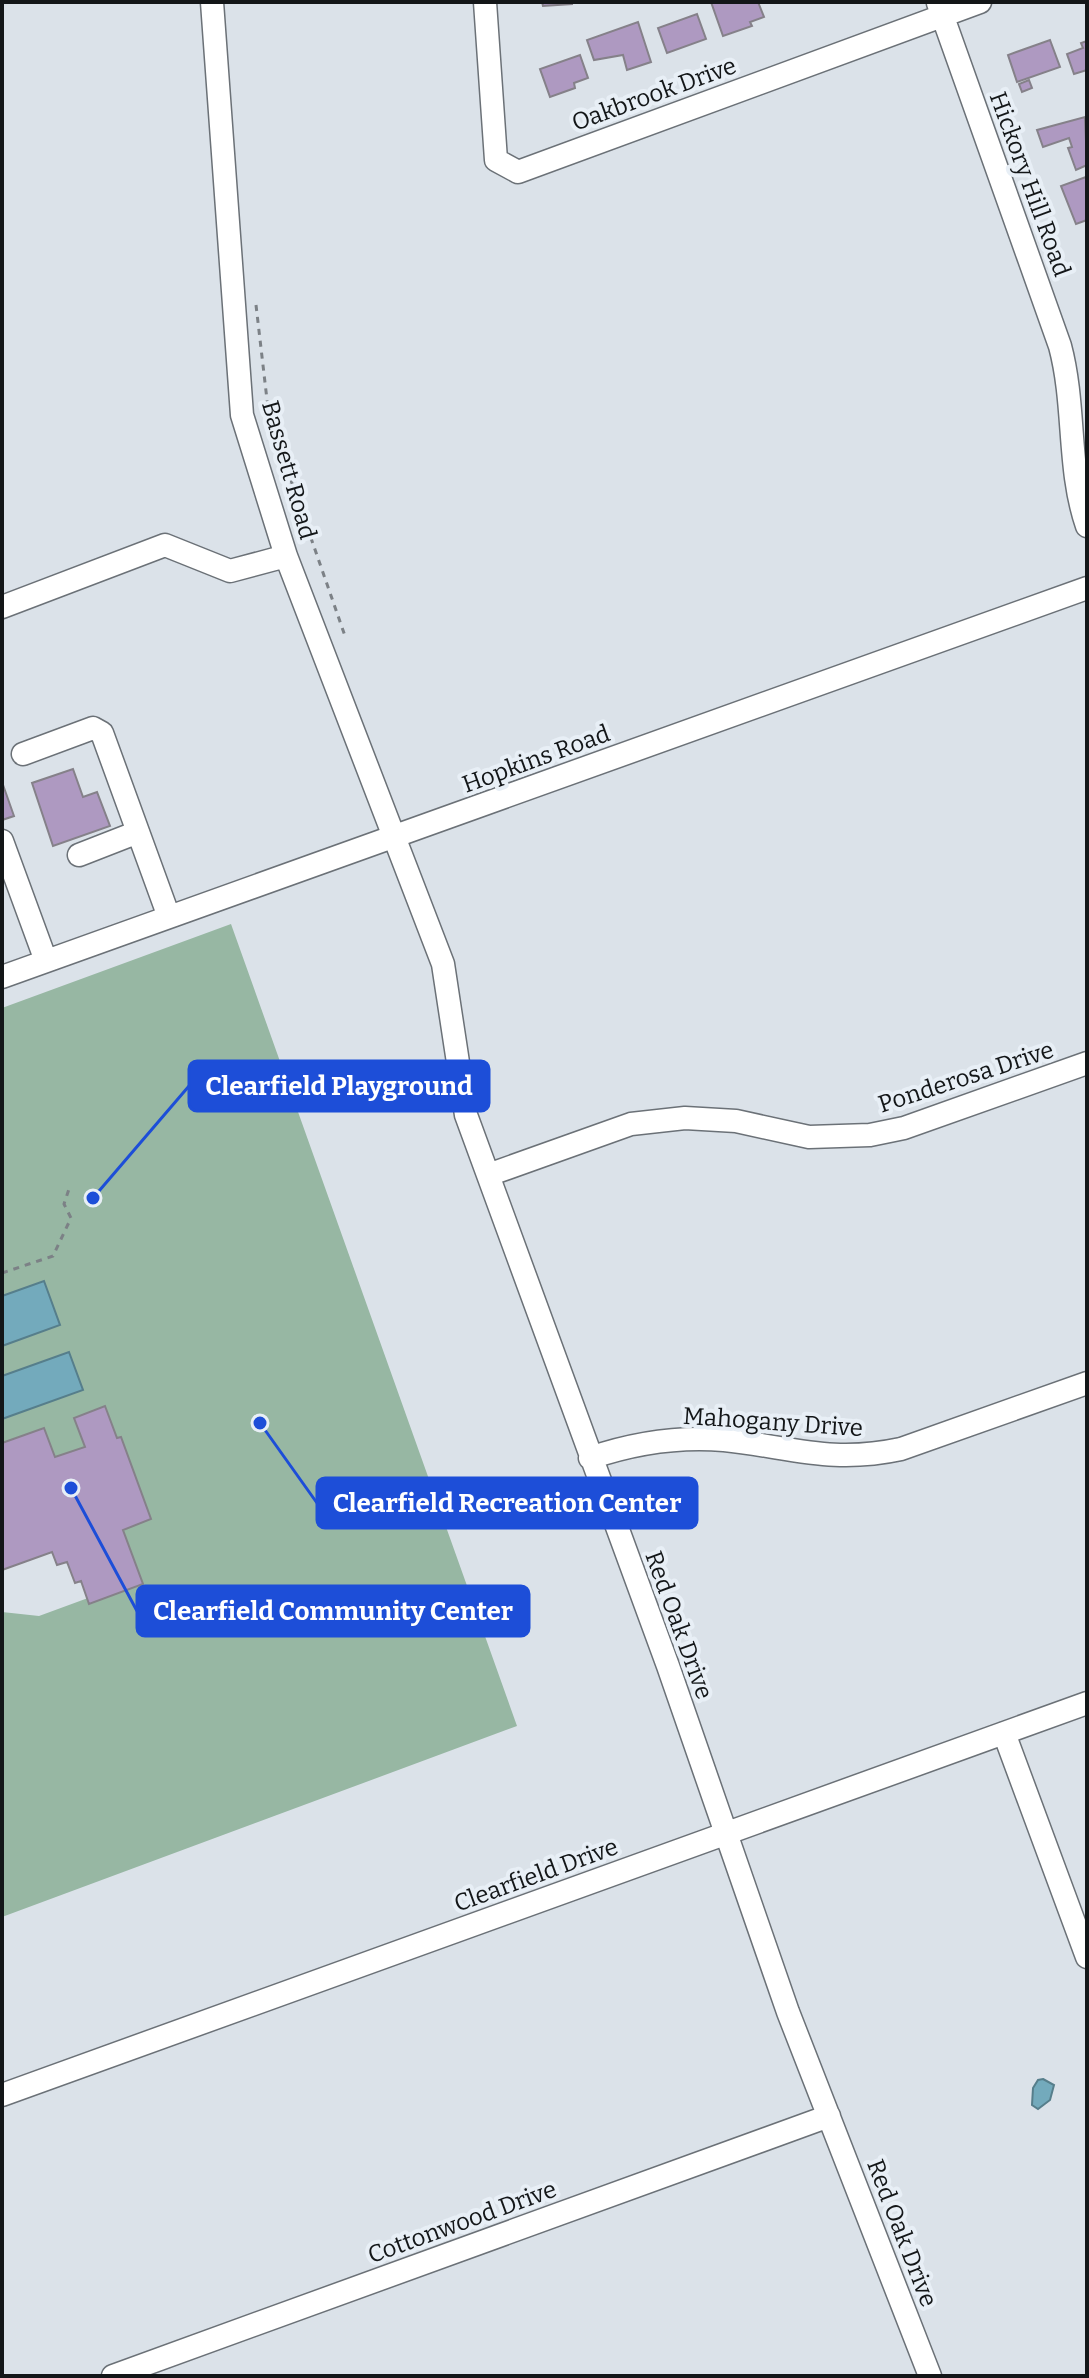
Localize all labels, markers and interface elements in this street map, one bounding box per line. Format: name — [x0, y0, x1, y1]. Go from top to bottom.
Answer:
street label: Oakbrook Drive — [568, 51, 740, 137]
street label: Hickory Hill Road — [984, 88, 1076, 280]
street label: Bassett Road — [256, 398, 322, 542]
street label: Hopkins Road — [458, 719, 614, 799]
street label: Ponderosa Drive — [875, 1035, 1057, 1119]
callout: Clearfield Playground — [189, 1061, 489, 1111]
text: Clearfield Playground — [205, 1071, 473, 1102]
street label: Mahogany Drive — [682, 1402, 864, 1442]
callout: Clearfield Recreation Center — [317, 1478, 697, 1528]
text: Clearfield Recreation Center — [333, 1488, 681, 1519]
street label: Red Oak Drive — [639, 1547, 719, 1703]
callout: Clearfield Community Center — [137, 1586, 529, 1636]
text: Clearfield Community Center — [153, 1596, 513, 1627]
street label: Clearfield Drive — [450, 1832, 622, 1918]
street label: Red Oak Drive — [861, 2155, 943, 2311]
street label: Cottonwood Drive — [364, 2175, 560, 2269]

